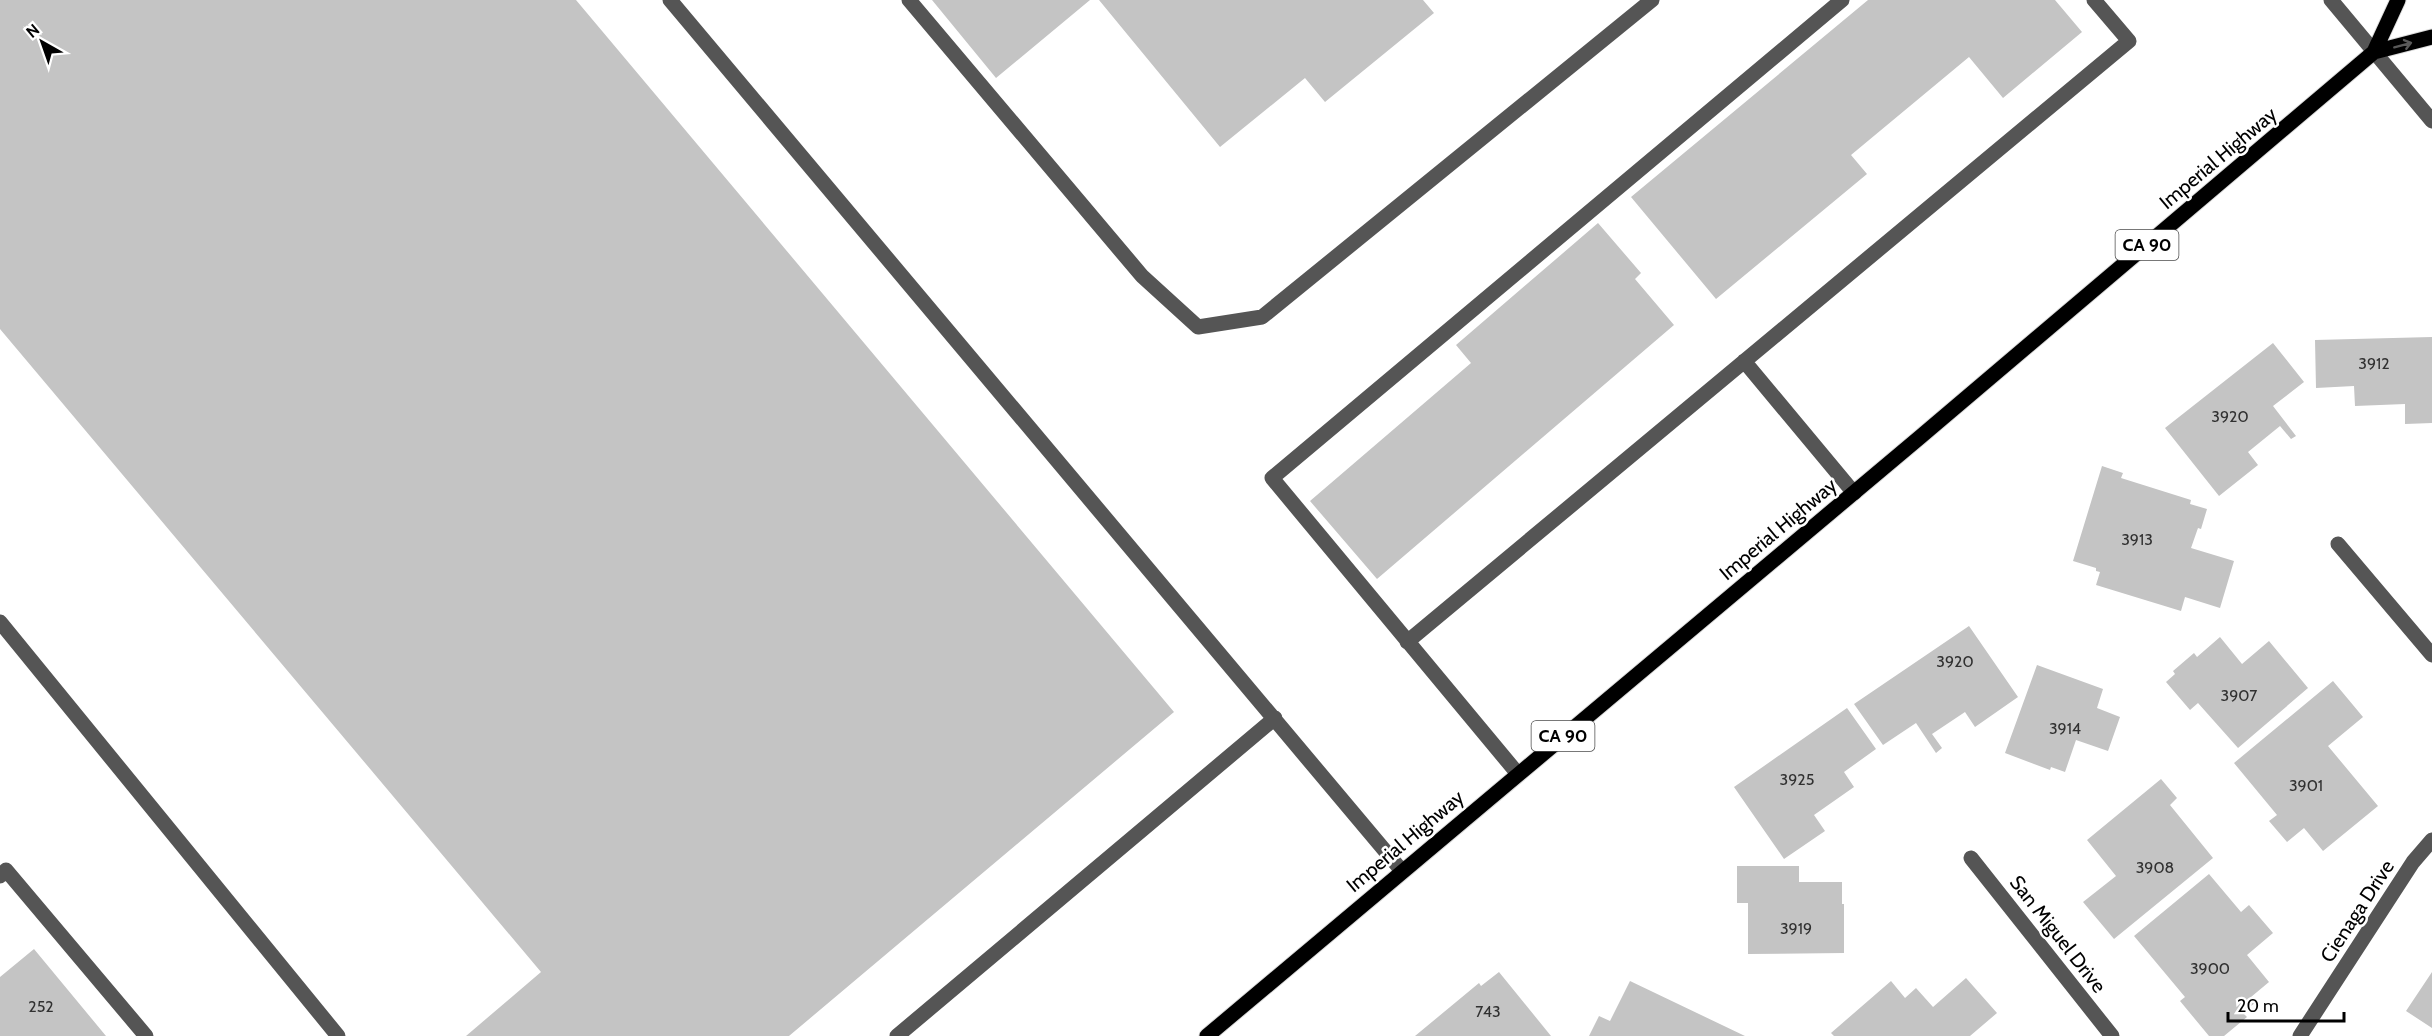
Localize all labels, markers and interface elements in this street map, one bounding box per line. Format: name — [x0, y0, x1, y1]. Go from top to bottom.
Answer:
north arrow — [12, 12, 72, 72]
text: N — [22, 20, 43, 42]
one-way arrow — [2393, 38, 2412, 50]
street label: Imperial Highway — [2154, 102, 2282, 214]
road number: CA 90 — [2116, 230, 2178, 260]
house number: 3912 — [2358, 354, 2390, 373]
house number: 3920 — [2211, 407, 2249, 426]
street label: Imperial Highway — [1714, 473, 1842, 585]
house number: 3913 — [2121, 530, 2153, 549]
house number: 3920 — [1936, 652, 1974, 671]
house number: 3907 — [2221, 686, 2257, 705]
house number: 3914 — [2049, 719, 2081, 738]
road number: CA 90 — [1532, 721, 1594, 751]
house number: 3925 — [1780, 770, 1814, 789]
house number: 3901 — [2289, 776, 2323, 795]
street label: Imperial Highway — [1341, 785, 1469, 897]
street label: Cienaga Drive — [2315, 855, 2399, 967]
house number: 3908 — [2136, 858, 2174, 877]
street label: San Miguel Drive — [2005, 871, 2111, 997]
house number: 3919 — [1780, 919, 1812, 938]
house number: 3900 — [2190, 959, 2230, 978]
scale bar — [2228, 985, 2344, 1023]
text: 20 m — [2237, 995, 2279, 1017]
house number: 252 — [28, 997, 54, 1016]
house number: 743 — [1475, 1002, 1501, 1021]

